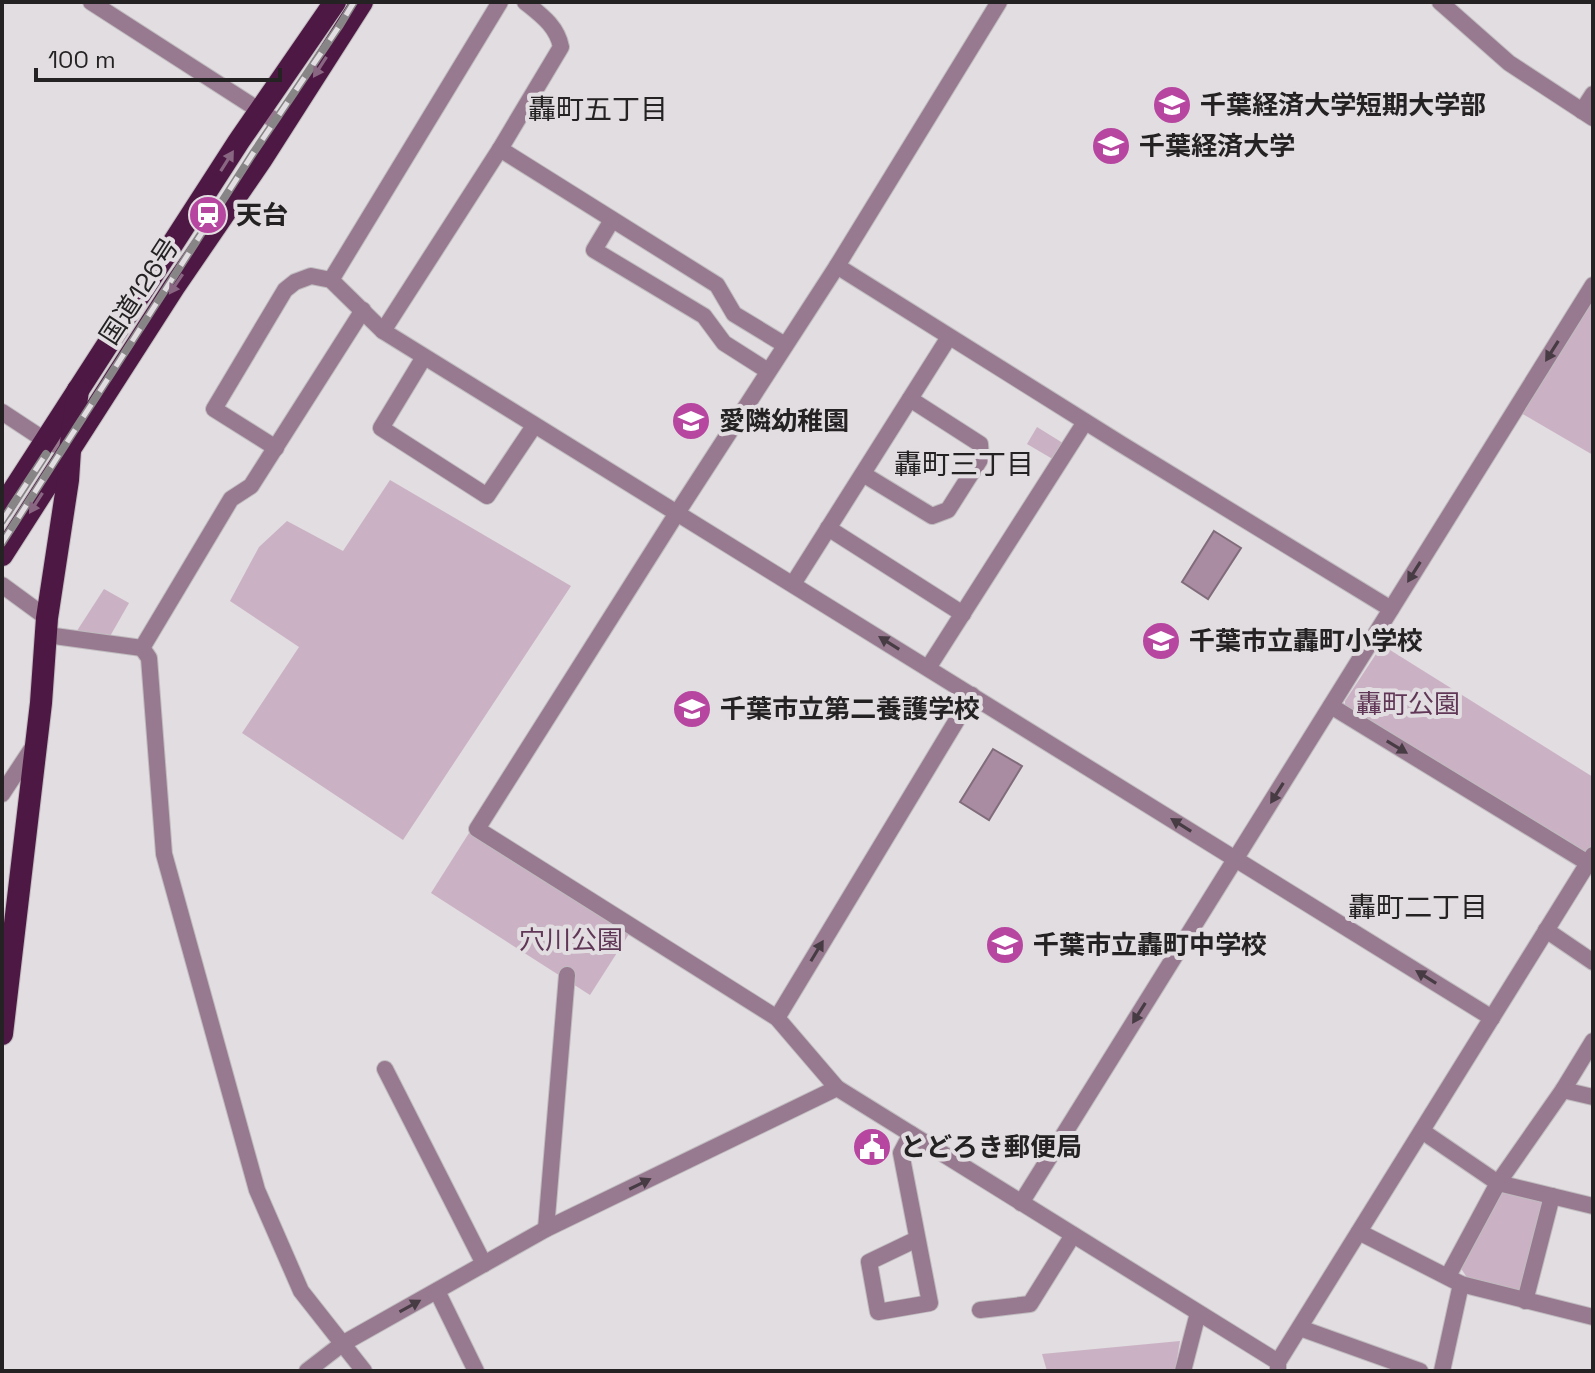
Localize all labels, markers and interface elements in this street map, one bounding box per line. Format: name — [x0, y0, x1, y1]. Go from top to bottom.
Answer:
scale bar — [36, 32, 280, 82]
text: 100 m — [48, 44, 116, 75]
one-way arrow — [312, 57, 327, 78]
school or university icon: 千葉経済大学短期大学部 — [1151, 84, 1193, 126]
place label: 千葉経済大学短期大学部 — [1200, 88, 1486, 122]
district label: 轟町五丁目 — [528, 91, 668, 127]
school or university icon: 千葉経済大学 — [1090, 125, 1132, 167]
place label: 千葉経済大学 — [1139, 129, 1295, 163]
one-way arrow — [219, 150, 234, 171]
station icon: 天台 — [187, 194, 229, 236]
place label: 天台 — [236, 198, 288, 232]
street label: 国道126号 — [92, 231, 186, 351]
one-way arrow — [169, 273, 184, 294]
one-way arrow — [1544, 341, 1559, 362]
school or university icon: 愛隣幼稚園 — [670, 400, 712, 442]
place label: 愛隣幼稚園 — [719, 404, 849, 438]
district label: 轟町三丁目 — [894, 446, 1034, 482]
one-way arrow — [29, 492, 43, 514]
one-way arrow — [1408, 561, 1422, 583]
school or university icon: 千葉市立轟町小学校 — [1140, 620, 1182, 662]
place label: 千葉市立轟町小学校 — [1189, 624, 1423, 658]
one-way arrow — [878, 636, 899, 651]
park label: 轟町公園 — [1356, 687, 1460, 721]
school or university icon: 千葉市立第二養護学校 — [671, 688, 713, 730]
place label: 千葉市立第二養護学校 — [720, 692, 980, 726]
one-way arrow — [1386, 740, 1408, 754]
one-way arrow — [1270, 782, 1284, 804]
one-way arrow — [1170, 818, 1192, 832]
district label: 轟町二丁目 — [1348, 889, 1488, 925]
park label: 穴川公園 — [519, 923, 623, 957]
school or university icon: 千葉市立轟町中学校 — [984, 924, 1026, 966]
place label: 千葉市立轟町中学校 — [1033, 928, 1267, 962]
one-way arrow — [810, 940, 824, 962]
one-way arrow — [1415, 970, 1437, 984]
one-way arrow — [1133, 1002, 1147, 1024]
public building icon: とどろき郵便局 — [851, 1126, 893, 1168]
place label: とどろき郵便局 — [900, 1130, 1082, 1164]
one-way arrow — [628, 1177, 652, 1191]
one-way arrow — [399, 1299, 421, 1313]

